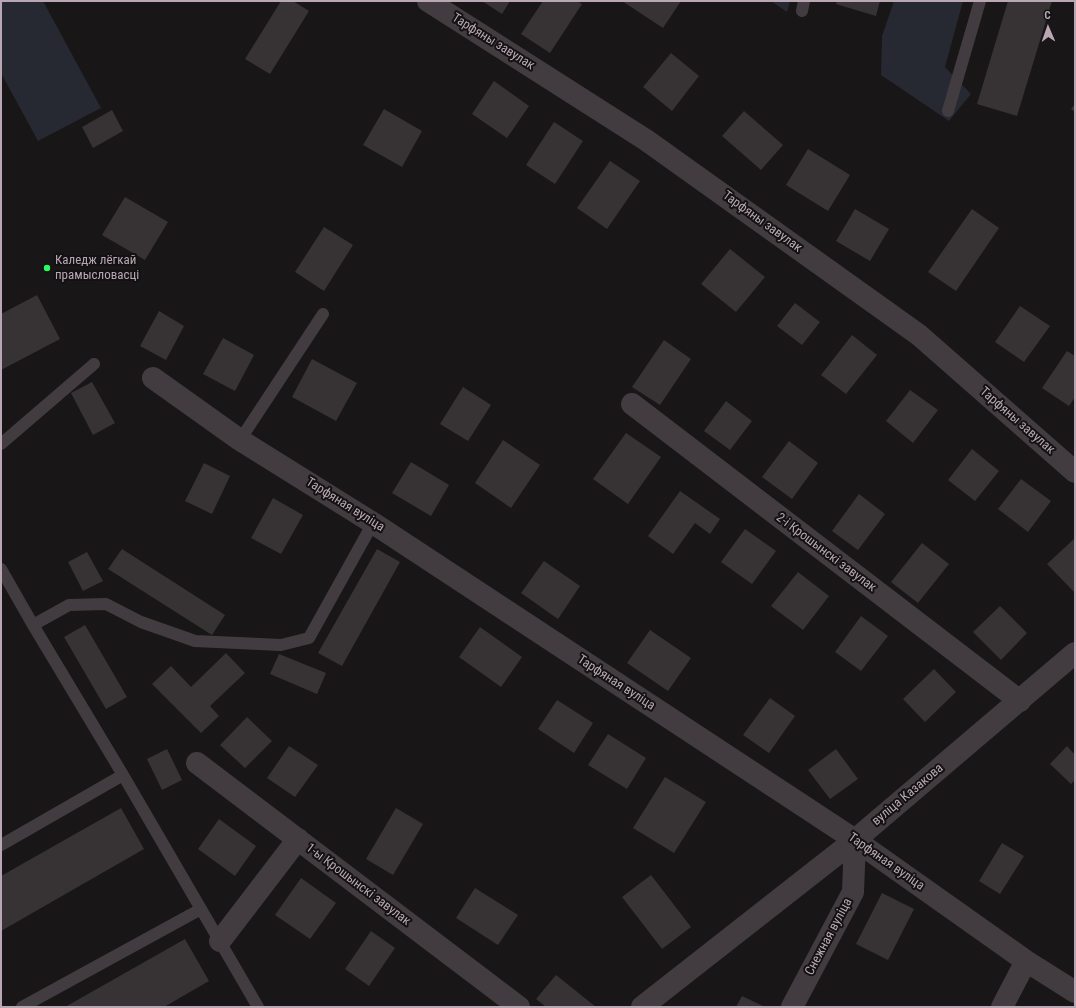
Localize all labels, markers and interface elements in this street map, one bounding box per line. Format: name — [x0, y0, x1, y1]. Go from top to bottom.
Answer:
north arrow — [1028, 8, 1068, 48]
text: С — [1044, 9, 1051, 22]
street label: Тарфяны завулак — [449, 10, 537, 74]
street label: Тарфяны завулак — [719, 188, 805, 256]
place label: Каледж лёгкай прамысловасці — [55, 253, 139, 284]
marker: Каледж лёгкай прамысловасці — [42, 263, 52, 273]
street label: Тарфяны завулак — [976, 384, 1058, 458]
street label: Тарфяная вуліца — [303, 475, 387, 535]
street label: 2-і Крошынскі завулак — [773, 510, 879, 596]
street label: Тарфяная вуліца — [574, 652, 658, 714]
street label: вуліца Казакова — [869, 761, 947, 829]
street label: Тарфяная вуліца — [845, 830, 927, 894]
street label: 1-ы Крошынскі завулак — [303, 841, 413, 929]
street label: Снежная вуліца — [802, 896, 856, 978]

